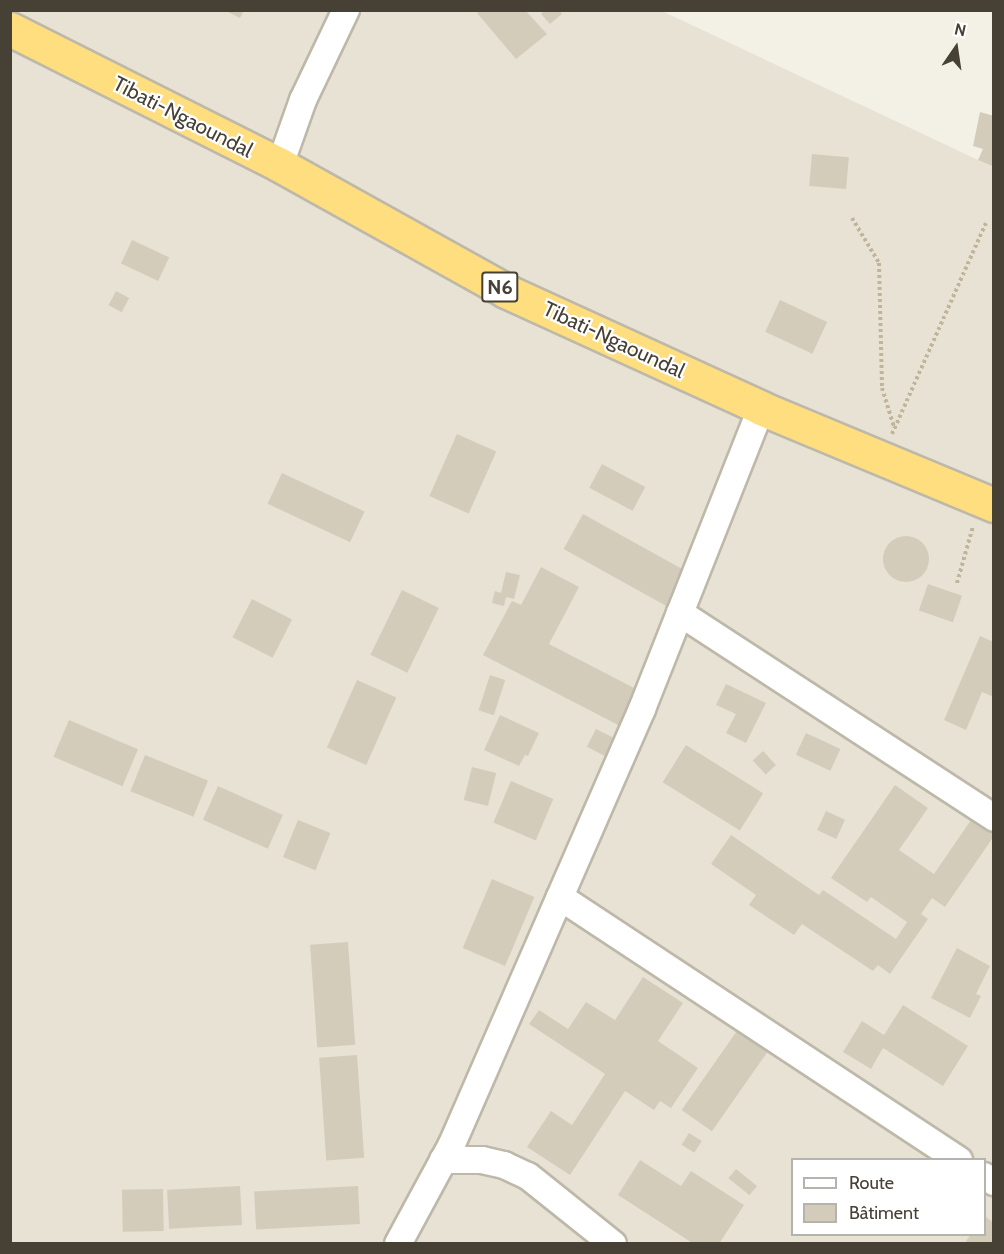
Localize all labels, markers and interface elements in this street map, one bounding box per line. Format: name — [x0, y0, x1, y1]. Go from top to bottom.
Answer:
north arrow — [926, 18, 986, 78]
text: N — [953, 19, 968, 41]
street label: Tibati-Ngaoundal — [109, 71, 257, 163]
road number: N6 — [480, 270, 520, 304]
street label: Tibati-Ngaoundal — [539, 296, 689, 384]
legend — [791, 1158, 986, 1236]
text: Route — [849, 1172, 894, 1194]
text: Bâtiment — [849, 1202, 919, 1224]

